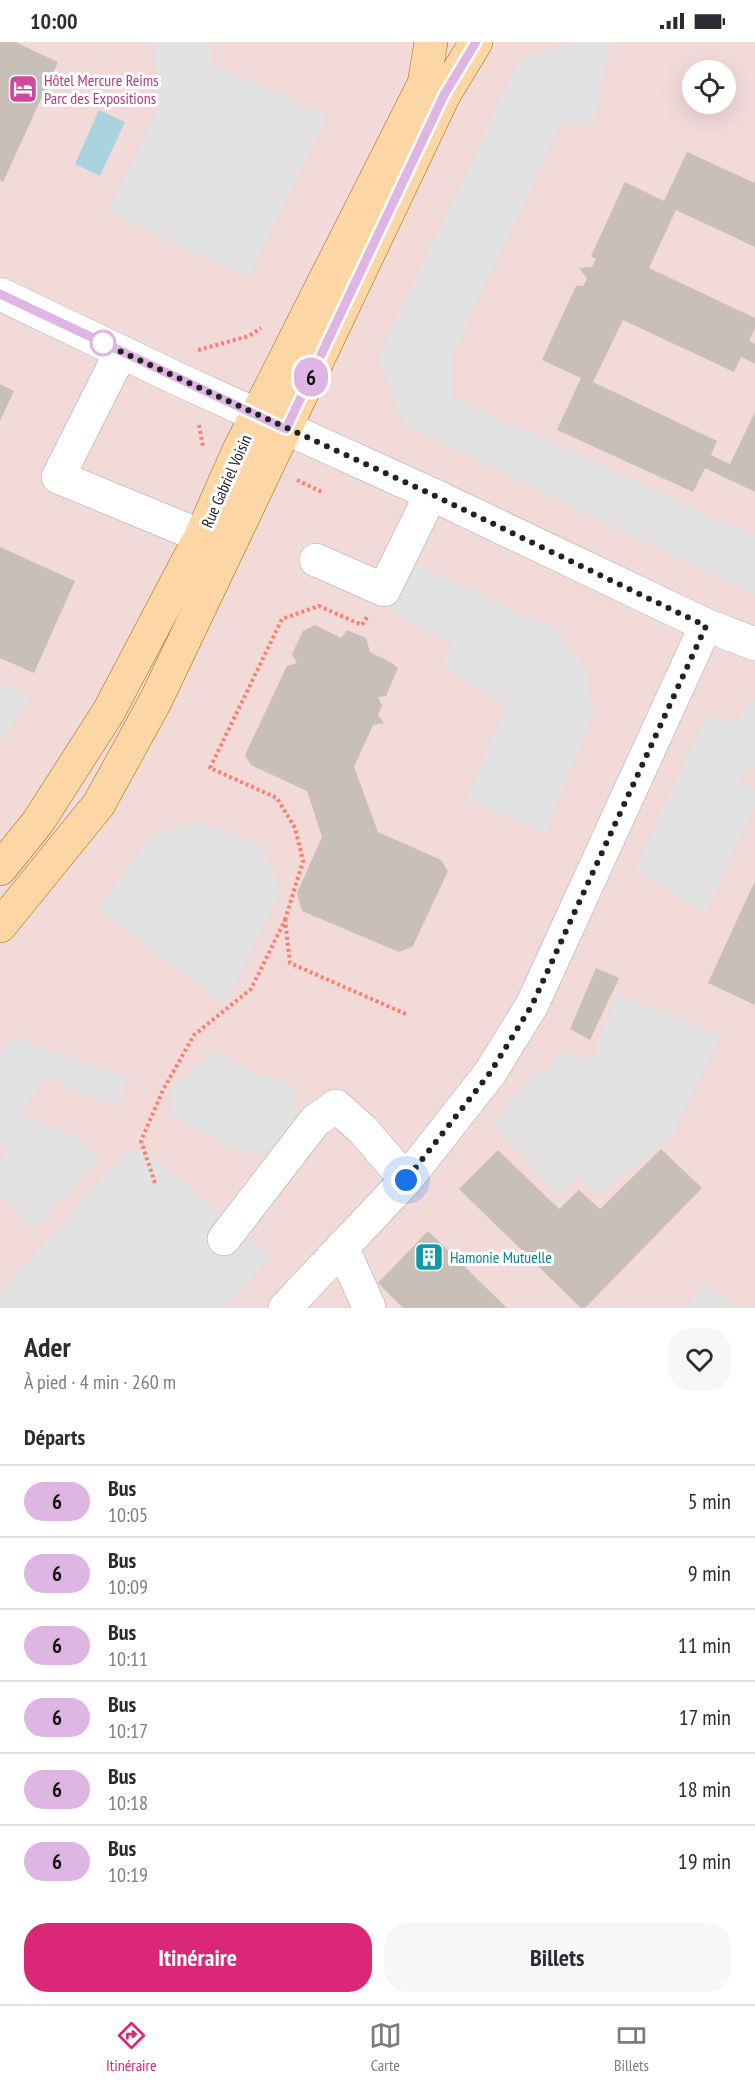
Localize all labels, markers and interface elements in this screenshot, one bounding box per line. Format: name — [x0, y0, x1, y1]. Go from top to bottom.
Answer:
text: 10:00 — [30, 7, 78, 35]
map controls — [682, 60, 736, 114]
button: locate — [682, 60, 736, 114]
place label: Hôtel Mercure Reims Parc des Expositions — [44, 70, 159, 108]
hotel icon: Hôtel Mercure Reims Parc des Expositions — [7, 73, 39, 105]
unlabelled marker — [90, 330, 116, 356]
line badge: 6 — [292, 358, 330, 396]
text: 6 — [306, 364, 316, 391]
street label: Rue Gabriel Voisin — [197, 431, 255, 531]
your location — [391, 1165, 421, 1195]
building icon: Hamonie Mutuelle — [413, 1241, 445, 1273]
place label: Hamonie Mutuelle — [450, 1247, 552, 1267]
text: Ader — [24, 1328, 71, 1365]
button: heart — [668, 1328, 731, 1391]
text: À pied · 4 min · 260 m — [24, 1369, 176, 1395]
text: Départs — [24, 1423, 85, 1451]
text: Bus — [108, 1474, 136, 1502]
text: 5 min — [688, 1487, 731, 1515]
text: 6 — [52, 1488, 62, 1515]
text: 10:05 — [108, 1502, 148, 1528]
text: Bus — [108, 1546, 136, 1574]
text: 9 min — [688, 1559, 731, 1587]
text: 6 — [52, 1560, 62, 1587]
text: 10:09 — [108, 1574, 148, 1600]
text: Bus — [108, 1618, 136, 1646]
text: 11 min — [678, 1631, 731, 1659]
text: 6 — [52, 1632, 62, 1659]
text: 10:11 — [108, 1646, 148, 1672]
text: Bus — [108, 1690, 136, 1718]
text: 17 min — [679, 1703, 731, 1731]
text: 6 — [52, 1704, 62, 1731]
text: 10:17 — [108, 1718, 148, 1744]
text: Bus — [108, 1762, 136, 1790]
text: 18 min — [678, 1775, 731, 1803]
text: 6 — [52, 1776, 62, 1803]
text: 10:18 — [108, 1790, 148, 1816]
text: Bus — [108, 1834, 136, 1862]
text: 19 min — [678, 1847, 731, 1875]
text: 6 — [52, 1848, 62, 1875]
text: 10:19 — [108, 1862, 148, 1888]
button: Itinéraire — [24, 1923, 372, 1992]
button: Billets — [384, 1923, 731, 1992]
tab: Itinéraire — [106, 2019, 157, 2075]
tab: Carte — [369, 2019, 402, 2075]
tab: Billets — [614, 2019, 649, 2075]

